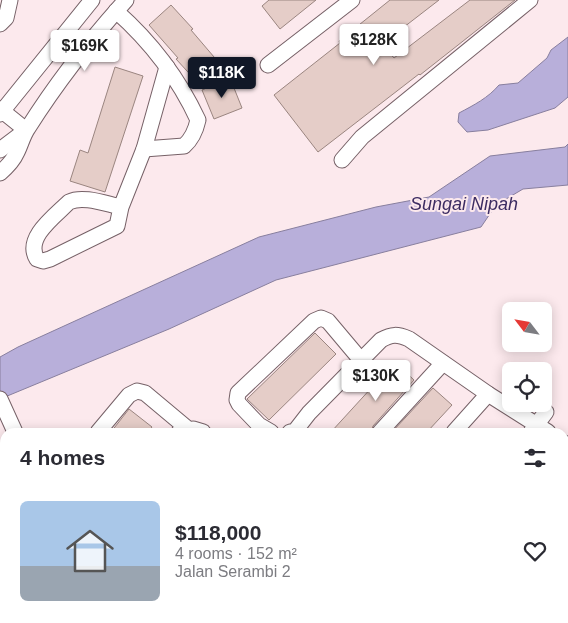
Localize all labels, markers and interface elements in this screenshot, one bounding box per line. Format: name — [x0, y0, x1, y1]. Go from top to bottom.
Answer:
pin: $128K — [339, 23, 409, 66]
pin: $169K — [50, 30, 120, 72]
text: $128K — [350, 31, 398, 48]
text: $169K — [61, 37, 109, 54]
pin: $118K — [187, 56, 257, 99]
text: $118K — [199, 64, 245, 81]
water label: Sungai Nipah — [410, 194, 518, 214]
north arrow — [502, 302, 552, 352]
map controls — [502, 302, 552, 412]
pin: $130K — [341, 360, 411, 402]
button: locate — [502, 362, 552, 412]
text: $130K — [352, 367, 400, 384]
icon: filters — [521, 444, 549, 472]
text: 4 homes — [20, 446, 105, 469]
icon: home — [60, 521, 120, 581]
text: $118,000 — [175, 521, 261, 544]
icon: heart — [521, 537, 549, 565]
text: 4 rooms · 152 m² — [175, 545, 297, 562]
text: Jalan Serambi 2 — [175, 563, 291, 580]

